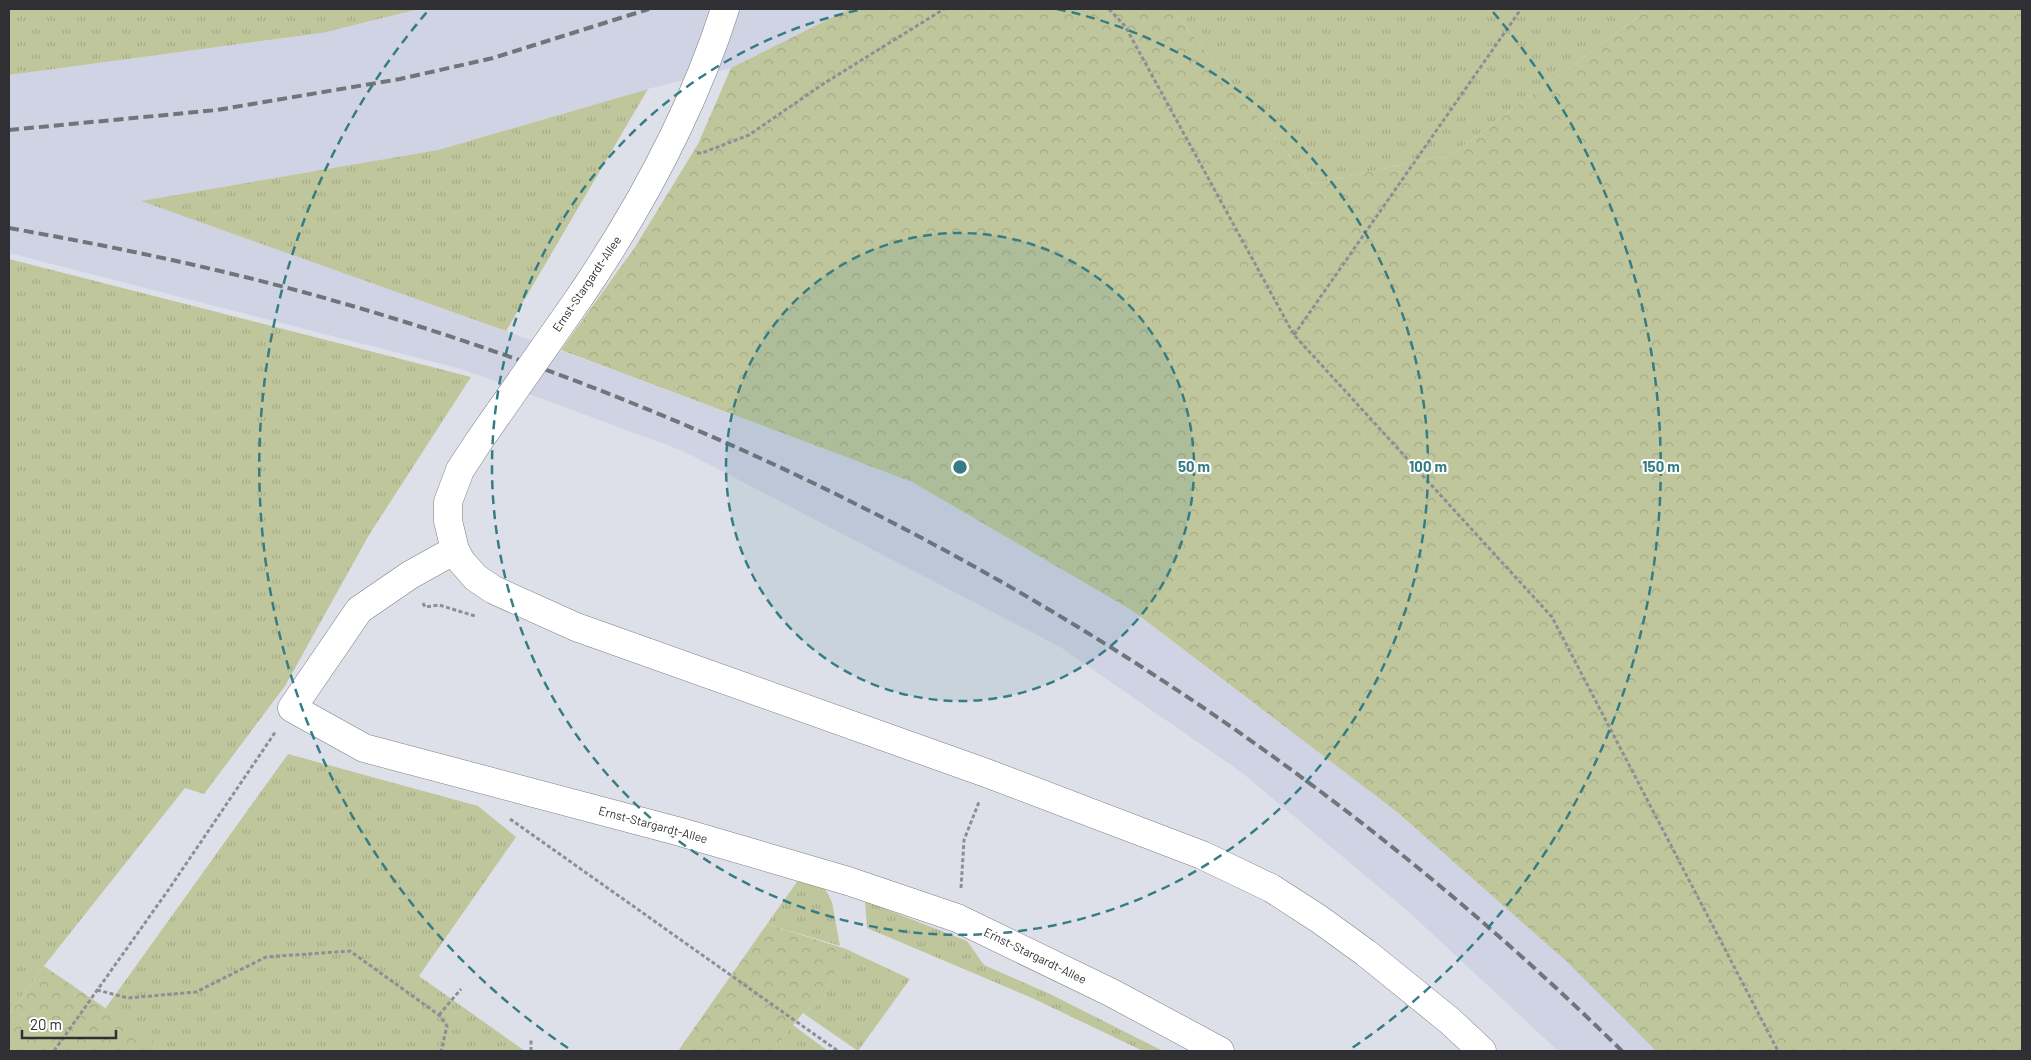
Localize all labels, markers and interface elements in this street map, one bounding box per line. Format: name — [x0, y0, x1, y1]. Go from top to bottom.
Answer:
street label: Ernst-Stargardt-Allee — [549, 233, 623, 334]
text: 50 m — [1178, 457, 1210, 475]
text: 100 m — [1409, 457, 1447, 475]
text: 150 m — [1642, 457, 1680, 475]
centre of rings — [951, 458, 969, 476]
street label: Ernst-Stargardt-Allee — [597, 803, 709, 845]
street label: Ernst-Stargardt-Allee — [982, 924, 1089, 986]
scale bar — [22, 1008, 116, 1040]
text: 20 m — [30, 1015, 62, 1033]

